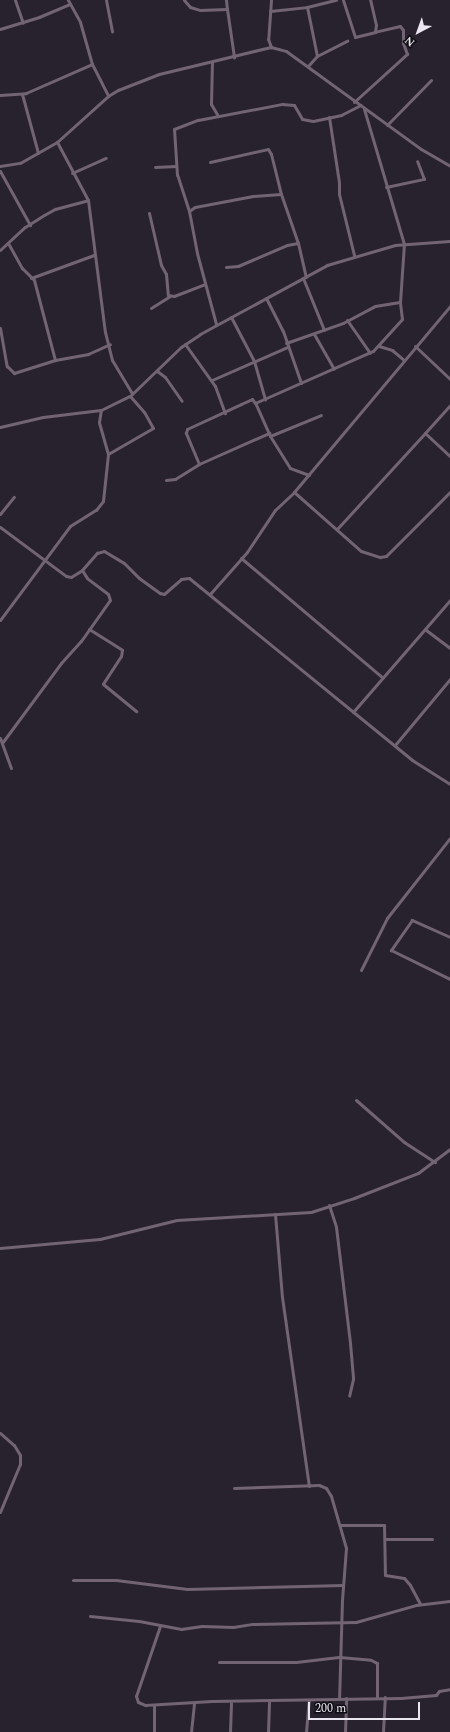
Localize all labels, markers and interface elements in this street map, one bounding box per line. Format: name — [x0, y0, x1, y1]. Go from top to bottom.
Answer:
north arrow — [398, 12, 438, 52]
text: N — [401, 32, 419, 51]
scale bar — [310, 1694, 422, 1720]
text: 200 m — [315, 1699, 346, 1718]

